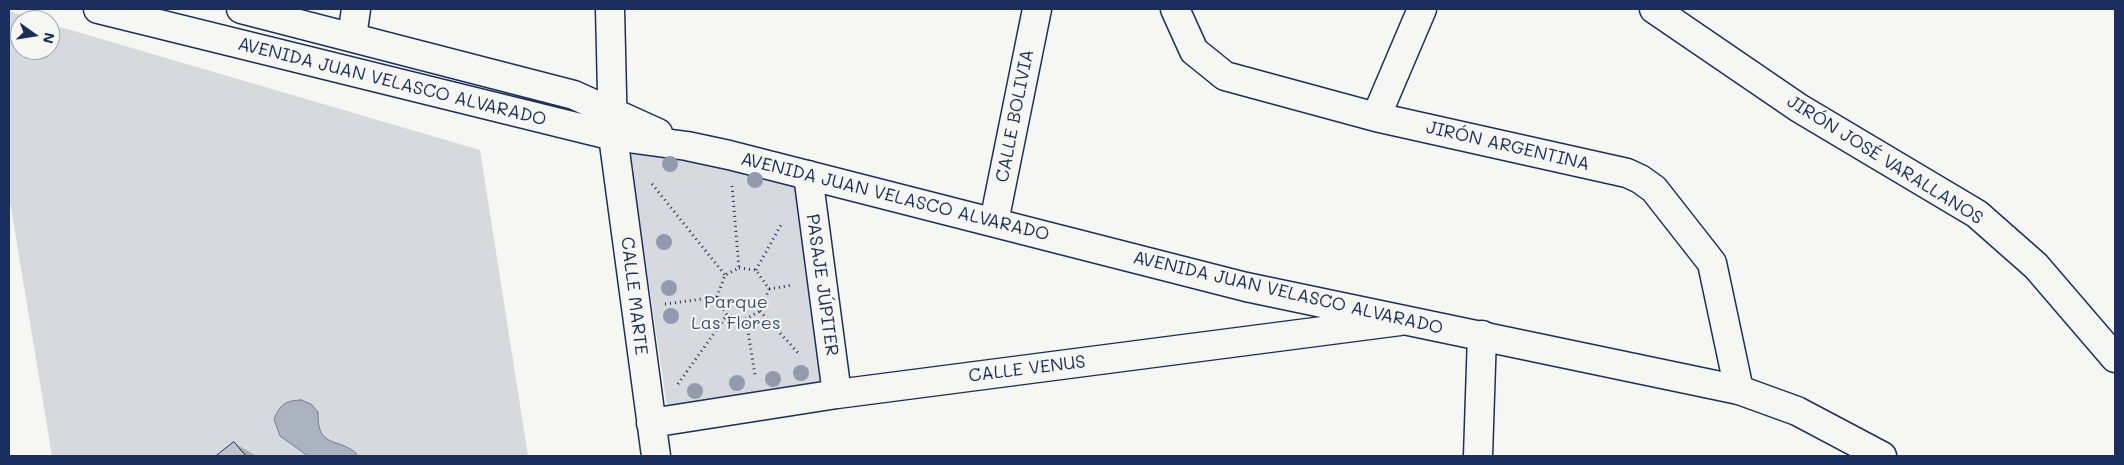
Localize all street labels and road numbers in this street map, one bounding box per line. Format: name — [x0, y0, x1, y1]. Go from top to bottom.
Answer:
street label: AVENIDA JUAN VELASCO ALVARADO — [235, 33, 549, 131]
street label: CALLE BOLIVIA — [992, 48, 1038, 184]
street label: JIRÓN JOSÉ VARALLANOS — [1783, 91, 1987, 229]
street label: JIRÓN ARGENTINA — [1424, 117, 1592, 175]
street label: AVENIDA JUAN VELASCO ALVARADO — [738, 148, 1052, 246]
street label: PASAJE JÚPITER — [801, 213, 843, 357]
street label: CALLE MARTE — [616, 236, 652, 356]
street label: AVENIDA JUAN VELASCO ALVARADO — [1131, 247, 1445, 339]
street label: CALLE VENUS — [967, 351, 1087, 387]

